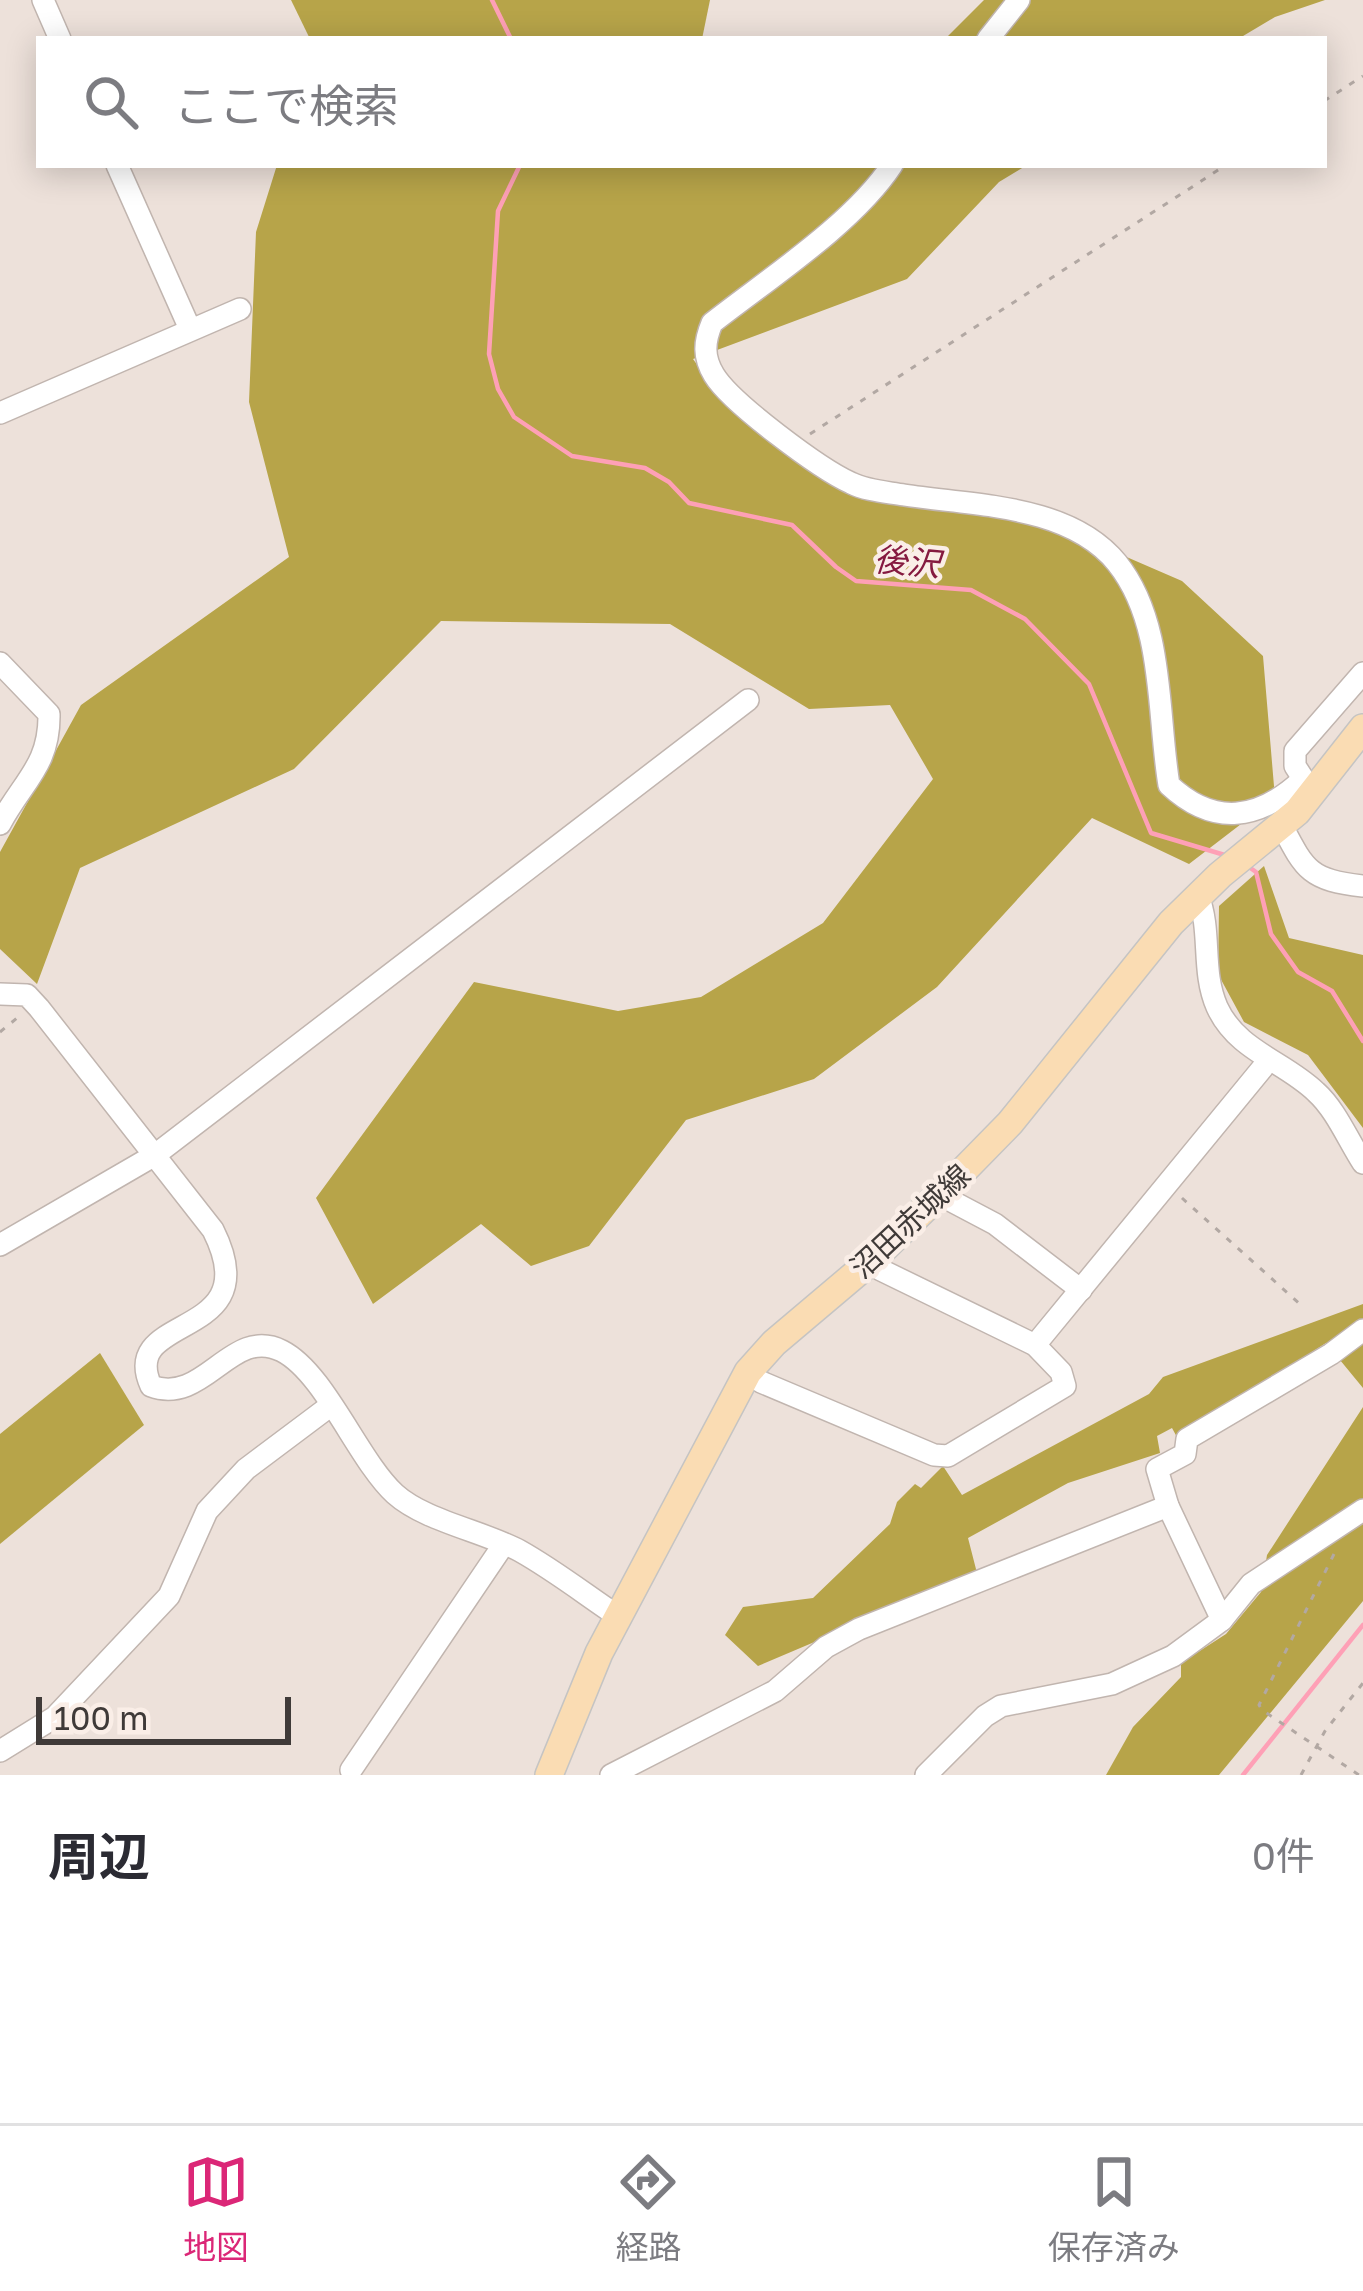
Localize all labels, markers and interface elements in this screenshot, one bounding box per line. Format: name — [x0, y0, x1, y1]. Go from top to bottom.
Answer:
search box — [36, 36, 1327, 168]
icon: search — [78, 69, 144, 135]
text: ここで検索 — [174, 78, 399, 132]
water label: 後沢 — [872, 539, 946, 584]
street label: 沼田赤城線 — [843, 1157, 977, 1285]
scale bar — [36, 1691, 291, 1744]
text: 100 m — [54, 1698, 148, 1737]
text: 周辺 — [48, 1825, 150, 1886]
text: 0件 — [1252, 1832, 1315, 1879]
tab: 地図 — [183, 2149, 249, 2269]
tab: 経路 — [615, 2149, 681, 2269]
tab: 保存済み — [1048, 2149, 1180, 2269]

